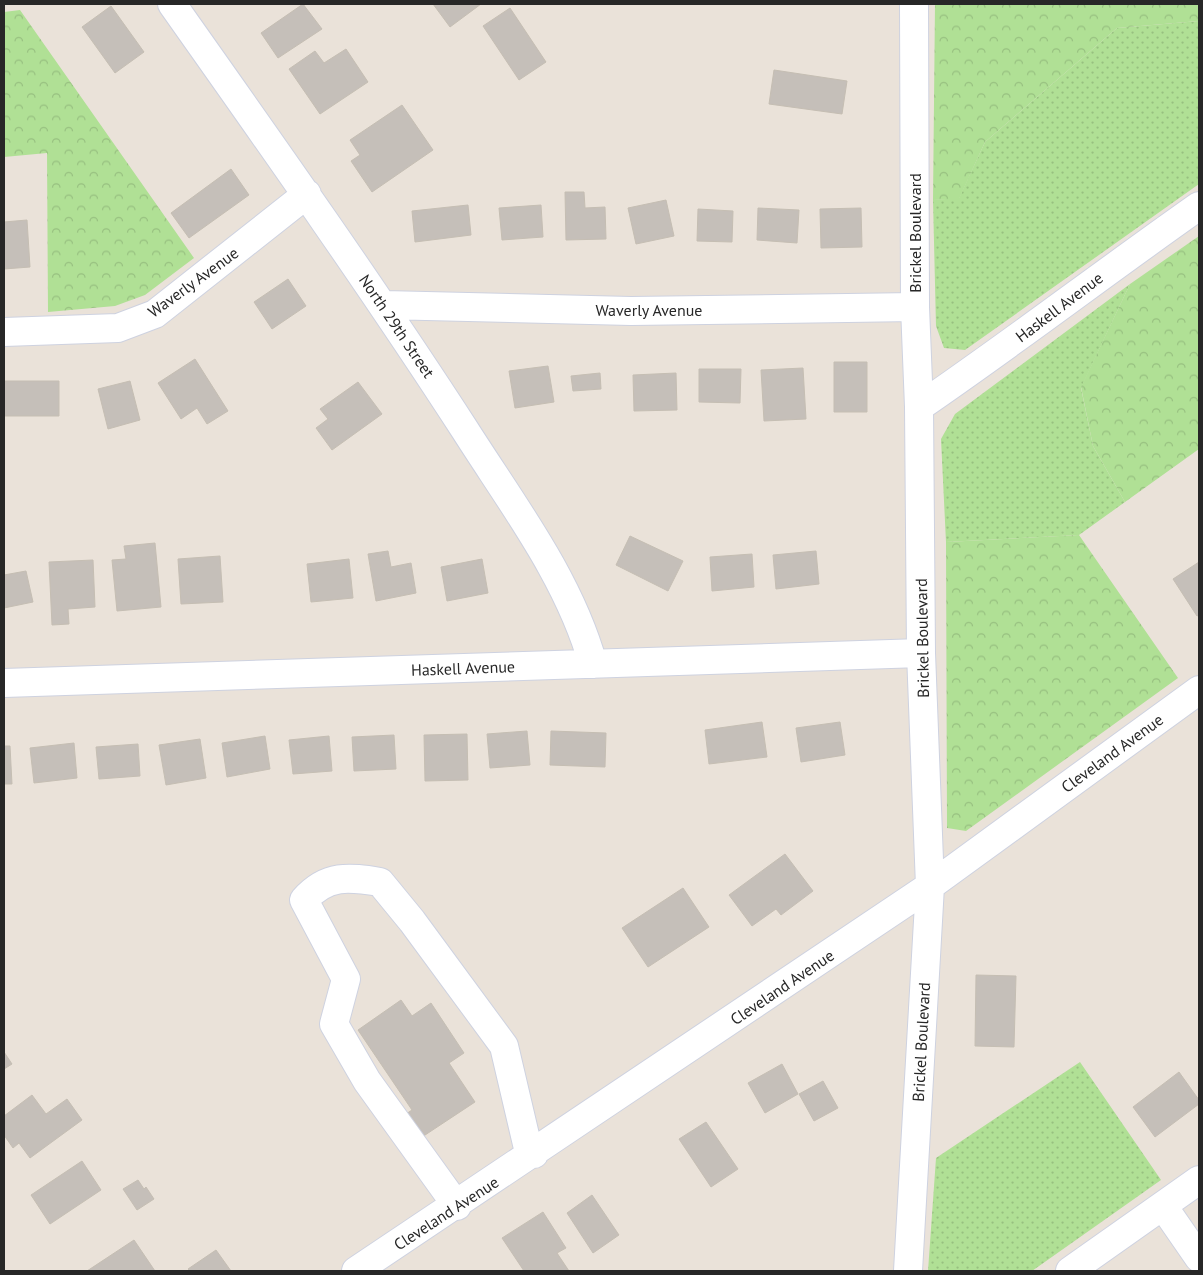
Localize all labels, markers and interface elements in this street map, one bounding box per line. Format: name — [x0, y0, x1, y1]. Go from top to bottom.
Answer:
street label: Brickel Boulevard — [905, 173, 925, 293]
street label: Waverly Avenue — [144, 242, 242, 322]
street label: Haskell Avenue — [1011, 268, 1107, 346]
street label: North 29th Street — [355, 270, 439, 382]
street label: Waverly Avenue — [596, 300, 702, 320]
street label: Brickel Boulevard — [911, 578, 933, 698]
street label: Haskell Avenue — [411, 656, 515, 680]
street label: Cleveland Avenue — [1057, 709, 1167, 797]
street label: Cleveland Avenue — [726, 945, 838, 1029]
street label: Brickel Boulevard — [908, 982, 934, 1102]
street label: Cleveland Avenue — [390, 1172, 502, 1254]

